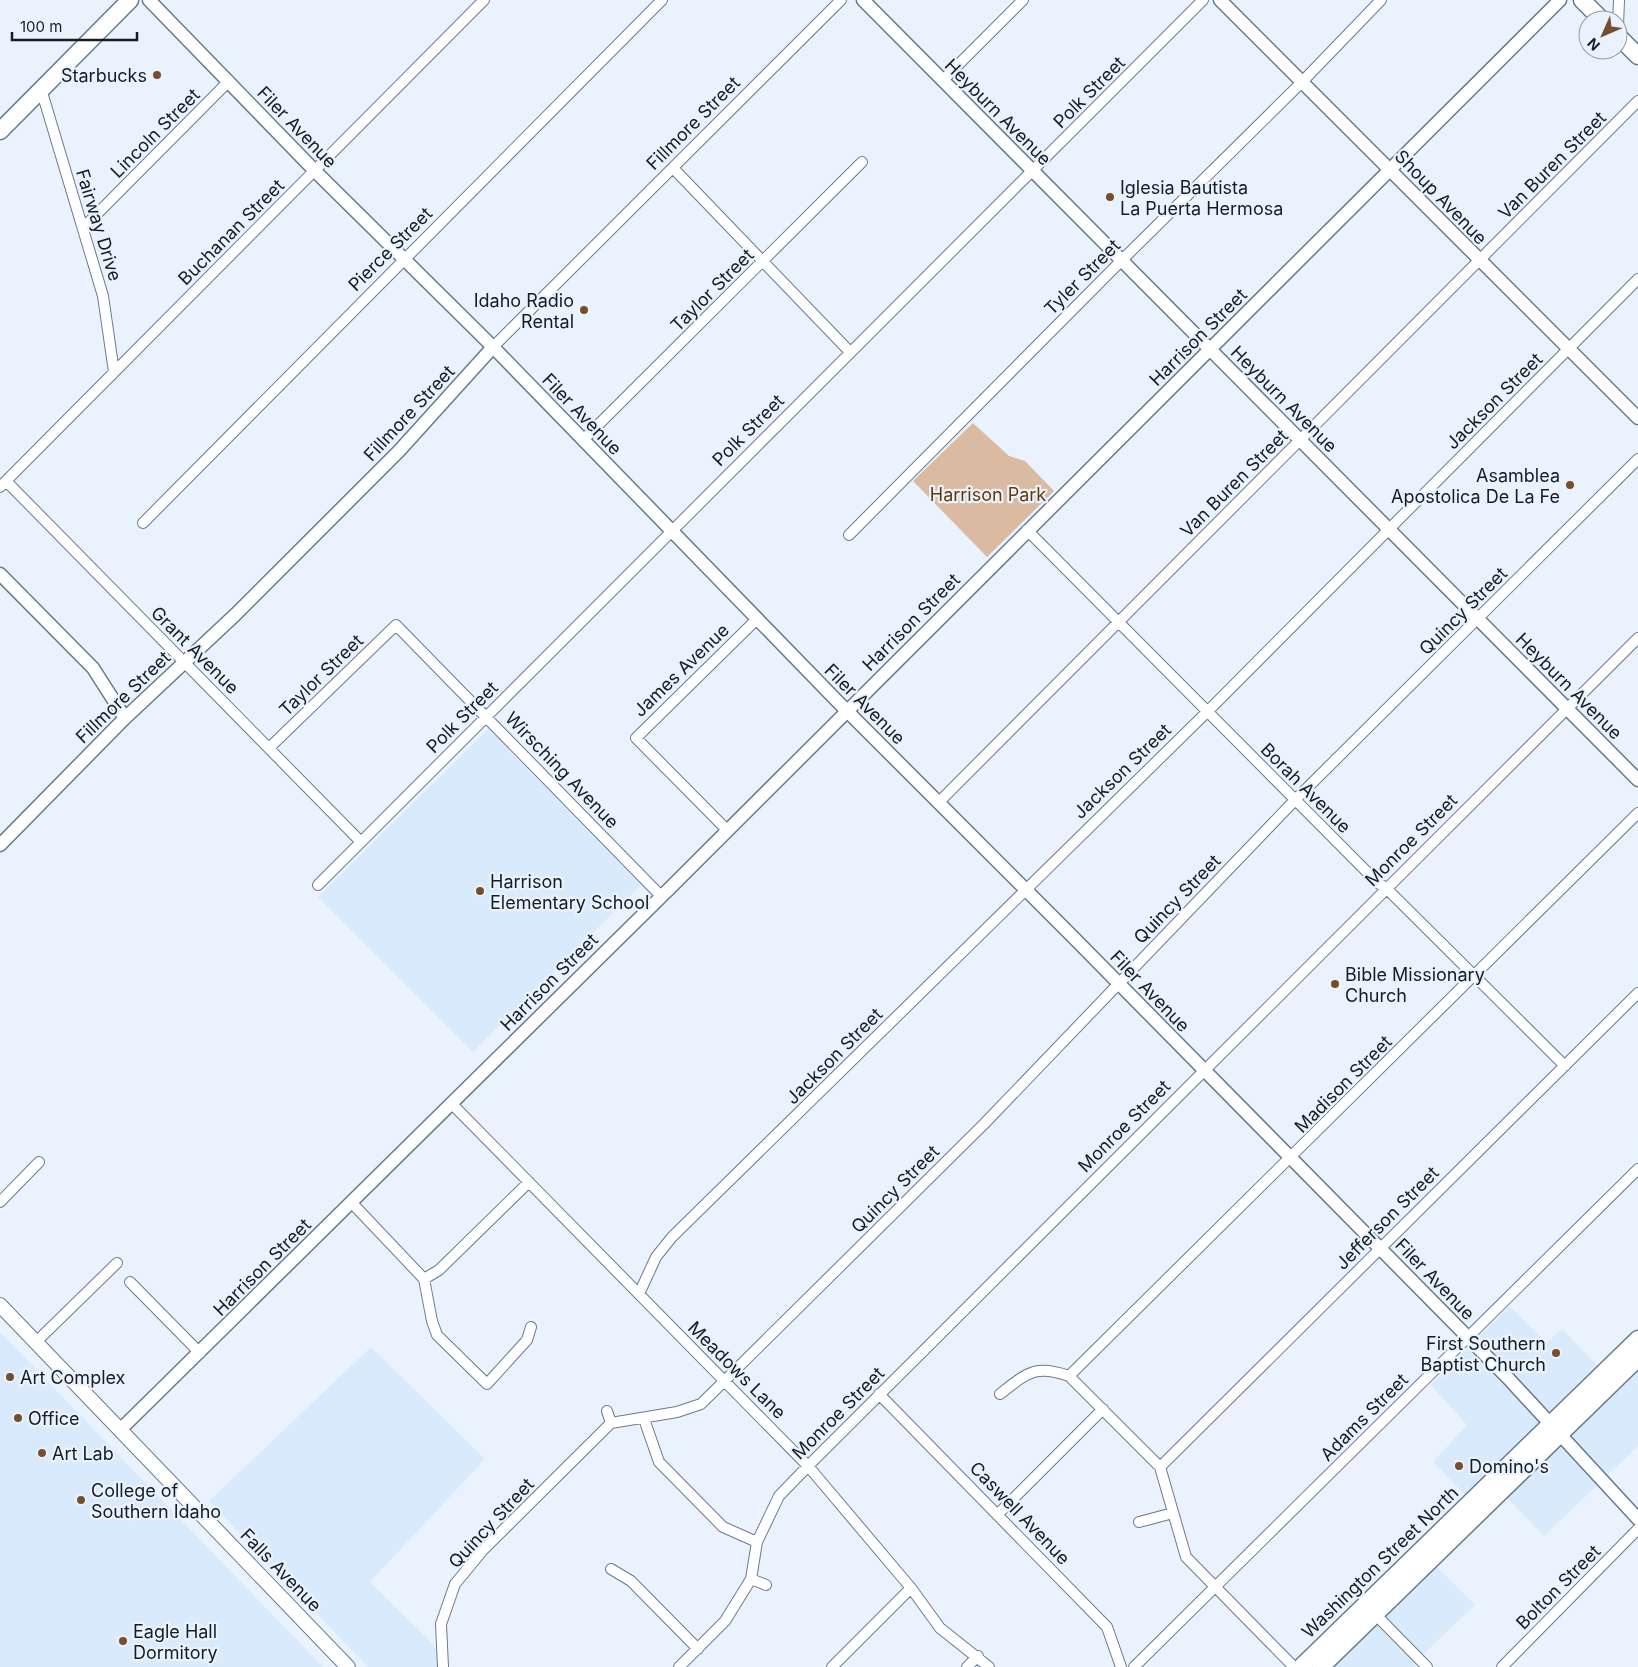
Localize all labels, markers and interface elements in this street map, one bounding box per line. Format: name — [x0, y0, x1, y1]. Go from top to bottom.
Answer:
scale bar — [12, 10, 138, 42]
north arrow — [1578, 10, 1628, 60]
text: 100 m — [20, 17, 62, 36]
text: N — [1584, 35, 1603, 54]
street label: Polk Street — [1049, 52, 1129, 132]
street label: Heyburn Avenue — [941, 55, 1055, 169]
place label: Starbucks — [61, 65, 147, 86]
marker: Starbucks — [151, 69, 163, 81]
street label: Fillmore Street — [642, 72, 744, 174]
street label: Filer Avenue — [253, 82, 341, 172]
street label: Lincoln Street — [106, 84, 204, 182]
street label: Van Buren Street — [1494, 107, 1610, 223]
street label: Shoup Avenue — [1391, 145, 1491, 249]
street label: Fairway Drive — [72, 166, 126, 284]
street label: Buchanan Street — [174, 175, 288, 289]
place label: Iglesia Bautista La Puerta Hermosa — [1120, 177, 1283, 219]
marker: Iglesia Bautista La Puerta Hermosa — [1104, 191, 1116, 203]
street label: Pierce Street — [344, 203, 436, 295]
street label: Tyler Street — [1040, 235, 1124, 319]
street label: Taylor Street — [666, 244, 758, 336]
street label: Harrison Street — [1145, 284, 1251, 390]
place label: Idaho Radio Rental — [474, 290, 574, 332]
marker: Idaho Radio Rental — [578, 304, 590, 316]
street label: Heyburn Avenue — [1227, 342, 1341, 456]
street label: Jackson Street — [1442, 348, 1547, 453]
street label: Fillmore Street — [359, 361, 459, 465]
street label: Filer Avenue — [538, 369, 626, 459]
street label: Polk Street — [708, 390, 788, 470]
street label: Van Buren Street — [1176, 425, 1292, 541]
place label: Asamblea Apostolica De La Fe — [1391, 465, 1560, 507]
marker: Asamblea Apostolica De La Fe — [1564, 479, 1576, 491]
park label: Harrison Park — [930, 484, 1046, 505]
street label: Quincy Street — [1415, 563, 1511, 659]
street label: Harrison Street — [858, 569, 964, 675]
street label: Grant Avenue — [147, 602, 243, 698]
street label: James Avenue — [629, 619, 733, 721]
street label: Heyburn Avenue — [1512, 629, 1626, 743]
street label: Taylor Street — [275, 630, 367, 720]
street label: Fillmore Street — [71, 647, 175, 747]
street label: Filer Avenue — [820, 659, 910, 749]
street label: Polk Street — [422, 677, 502, 757]
street label: Wirsching Avenue — [501, 707, 623, 833]
street label: Jackson Street — [1069, 719, 1175, 823]
street label: Borah Avenue — [1257, 739, 1355, 837]
street label: Monroe Street — [1361, 790, 1461, 890]
street label: Quincy Street — [1129, 850, 1225, 948]
place label: Harrison Elementary School — [490, 871, 649, 913]
marker: Harrison Elementary School — [474, 885, 486, 897]
street label: Harrison Street — [496, 929, 602, 1035]
street label: Filer Avenue — [1106, 946, 1194, 1036]
place label: Bible Missionary Church — [1345, 964, 1485, 1006]
marker: Bible Missionary Church — [1329, 978, 1341, 990]
street label: Jackson Street — [782, 1003, 887, 1108]
street label: Madison Street — [1290, 1031, 1396, 1137]
street label: Monroe Street — [1074, 1076, 1174, 1176]
street label: Quincy Street — [847, 1141, 943, 1237]
street label: Jefferson Street — [1331, 1162, 1443, 1274]
street label: Harrison Street — [209, 1214, 315, 1320]
street label: Filer Avenue — [1391, 1234, 1479, 1324]
street label: Meadows Lane — [684, 1317, 790, 1423]
place label: First Southern Baptist Church — [1421, 1333, 1546, 1375]
marker: First Southern Baptist Church — [1550, 1347, 1562, 1359]
street label: Monroe Street — [788, 1363, 888, 1463]
place label: Art Complex — [20, 1367, 126, 1388]
street label: Adams Street — [1316, 1369, 1412, 1465]
marker: Art Complex — [4, 1371, 16, 1383]
place label: Office — [28, 1408, 80, 1429]
marker: Office — [12, 1412, 24, 1424]
place label: Art Lab — [52, 1443, 114, 1464]
marker: Art Lab — [36, 1447, 48, 1459]
place label: Domino's — [1469, 1456, 1549, 1477]
street label: Caswell Avenue — [966, 1457, 1074, 1569]
marker: Domino's — [1453, 1460, 1465, 1472]
street label: Quincy Street — [444, 1474, 538, 1572]
place label: College of Southern Idaho — [91, 1480, 221, 1522]
street label: Washington Street North — [1297, 1482, 1463, 1642]
marker: College of Southern Idaho — [75, 1494, 87, 1506]
street label: Falls Avenue — [236, 1524, 326, 1616]
street label: Bolton Street — [1512, 1541, 1604, 1633]
place label: Eagle Hall Dormitory — [133, 1621, 218, 1663]
marker: Eagle Hall Dormitory — [117, 1635, 129, 1647]

